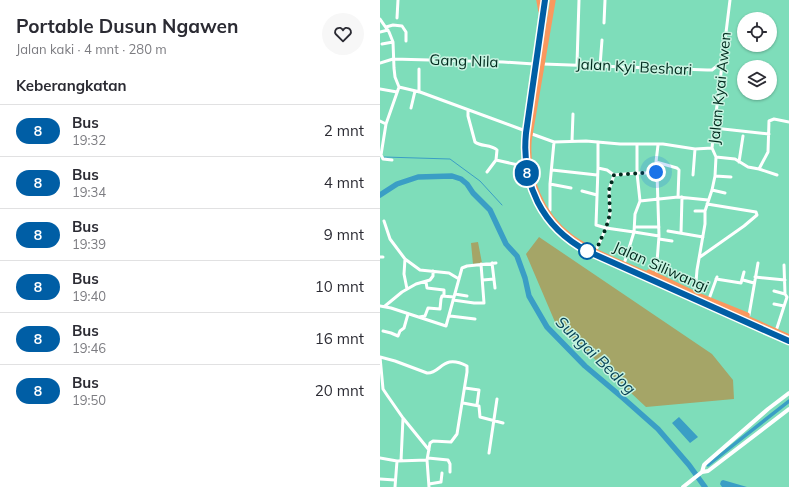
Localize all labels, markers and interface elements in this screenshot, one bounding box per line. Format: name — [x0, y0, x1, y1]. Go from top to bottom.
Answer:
map controls — [737, 12, 777, 100]
button: locate — [737, 12, 777, 52]
button: heart — [322, 13, 364, 55]
text: Portable Dusun Ngawen — [16, 14, 238, 38]
street label: Jalan Kyai Awen — [704, 31, 735, 145]
text: Jalan kaki · 4 mnt · 280 m — [16, 41, 167, 57]
street label: Gang Nila — [429, 50, 499, 71]
street label: Jalan Kyi Beshari — [575, 54, 693, 79]
button: layers — [737, 60, 777, 100]
text: Keberangkatan — [16, 76, 127, 95]
text: Bus — [72, 113, 99, 132]
text: 2 mnt — [324, 121, 364, 140]
text: 8 — [34, 122, 42, 140]
text: 19:32 — [72, 132, 106, 148]
line badge: 8 — [514, 160, 540, 186]
your location — [646, 162, 666, 182]
text: 8 — [523, 164, 531, 182]
text: Bus — [72, 165, 99, 184]
text: 4 mnt — [324, 173, 364, 192]
text: 8 — [34, 174, 42, 192]
text: 19:34 — [72, 184, 106, 200]
text: Bus — [72, 217, 99, 236]
text: 9 mnt — [324, 225, 364, 244]
text: 8 — [34, 226, 42, 244]
text: 19:39 — [72, 236, 106, 252]
street label: Jalan Siliwangi — [610, 237, 712, 296]
unlabelled marker — [578, 242, 596, 260]
text: Bus — [72, 269, 99, 288]
text: 10 mnt — [315, 277, 364, 296]
text: 8 — [34, 278, 42, 296]
text: 19:40 — [72, 288, 106, 304]
water label: Sungai Bedog — [552, 312, 641, 398]
text: Bus — [72, 321, 99, 340]
text: 16 mnt — [315, 329, 364, 348]
text: 8 — [34, 330, 42, 348]
text: 19:46 — [72, 340, 106, 356]
text: Bus — [72, 373, 99, 392]
text: 20 mnt — [315, 381, 364, 400]
text: 8 — [34, 382, 42, 400]
text: 19:50 — [72, 392, 106, 408]

